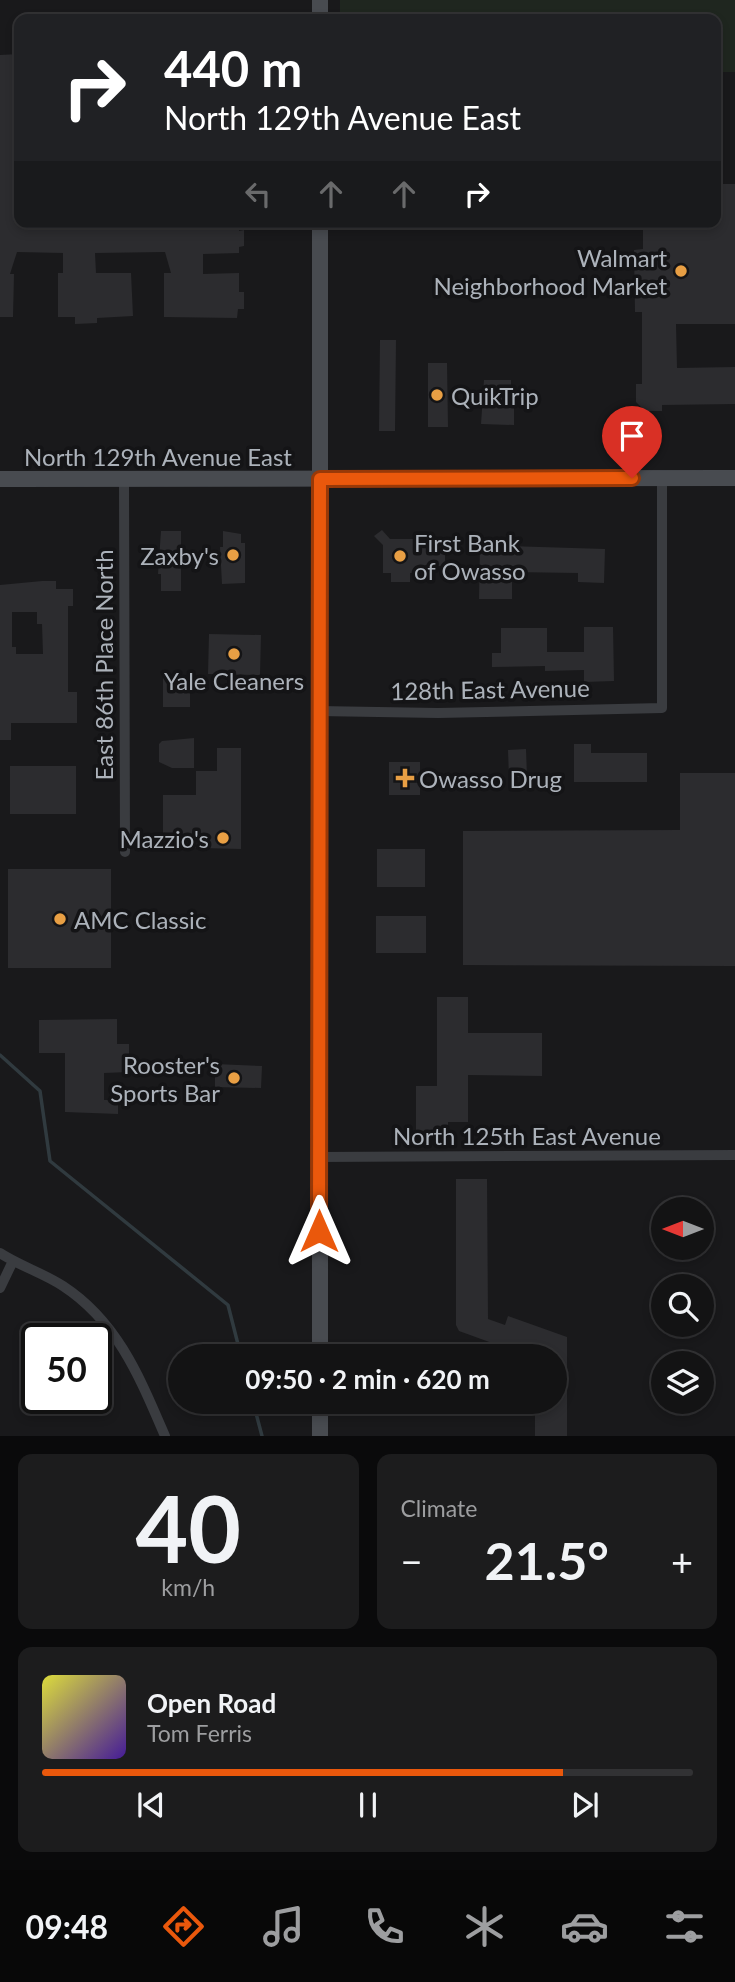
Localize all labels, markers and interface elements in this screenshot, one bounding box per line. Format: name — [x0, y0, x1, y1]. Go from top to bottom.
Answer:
text: 440 m — [164, 39, 302, 97]
icon: right — [49, 42, 140, 133]
text: North 129th Avenue East — [164, 98, 521, 137]
icon: left — [239, 175, 277, 213]
icon: ahead — [312, 175, 350, 213]
icon: ahead — [385, 175, 423, 213]
icon: right — [458, 175, 496, 213]
place label: Walmart Neighborhood Market — [433, 243, 667, 300]
marker: Walmart Neighborhood Market — [673, 263, 689, 279]
place label: QuikTrip — [451, 381, 539, 410]
marker: QuikTrip — [429, 387, 445, 403]
pin — [602, 406, 662, 478]
icon: arrive — [613, 417, 651, 455]
street label: North 129th Avenue East — [24, 442, 292, 471]
place label: First Bank of Owasso — [414, 528, 526, 585]
place label: Zaxby's — [140, 541, 219, 570]
marker: Zaxby's — [225, 547, 241, 563]
marker: First Bank of Owasso — [392, 548, 408, 564]
street label: East 86th Place North — [89, 549, 118, 781]
marker: Yale Cleaners — [226, 646, 242, 662]
place label: Yale Cleaners — [164, 666, 304, 695]
street label: 128th East Avenue — [390, 673, 590, 705]
place label: Owasso Drug — [419, 764, 562, 793]
marker: Owasso Drug — [397, 770, 413, 786]
place label: Mazzio's — [120, 824, 209, 853]
marker: Mazzio's — [215, 830, 231, 846]
place label: AMC Classic — [74, 905, 206, 934]
marker: AMC Classic — [52, 911, 68, 927]
place label: Rooster's Sports Bar — [110, 1050, 220, 1107]
marker: Rooster's Sports Bar — [226, 1070, 242, 1086]
street label: North 125th East Avenue — [393, 1121, 661, 1150]
position arrow — [282, 1194, 356, 1268]
north arrow — [651, 1197, 714, 1260]
map controls — [651, 1197, 714, 1414]
button: search — [651, 1274, 714, 1337]
speed limit sign: 50 — [21, 1323, 112, 1414]
button: layers — [651, 1351, 714, 1414]
text: 09:50 · 2 min · 620 m — [245, 1363, 490, 1395]
text: 40 — [135, 1473, 241, 1582]
text: Climate — [401, 1494, 477, 1522]
text: 21.5° — [485, 1529, 609, 1591]
text: − — [401, 1538, 423, 1584]
text: + — [671, 1538, 693, 1584]
text: km/h — [161, 1573, 215, 1601]
text: Open Road — [147, 1687, 276, 1719]
text: Tom Ferris — [147, 1719, 252, 1747]
icon: previous — [132, 1786, 170, 1824]
icon: pause — [349, 1786, 387, 1824]
icon: next — [566, 1786, 604, 1824]
icon: directions — [159, 1902, 208, 1951]
icon: music — [259, 1902, 308, 1951]
icon: phone — [360, 1902, 409, 1951]
icon: climate — [460, 1902, 509, 1951]
icon: car — [560, 1902, 609, 1951]
icon: filters — [660, 1902, 709, 1951]
text: 09:48 — [26, 1907, 108, 1946]

